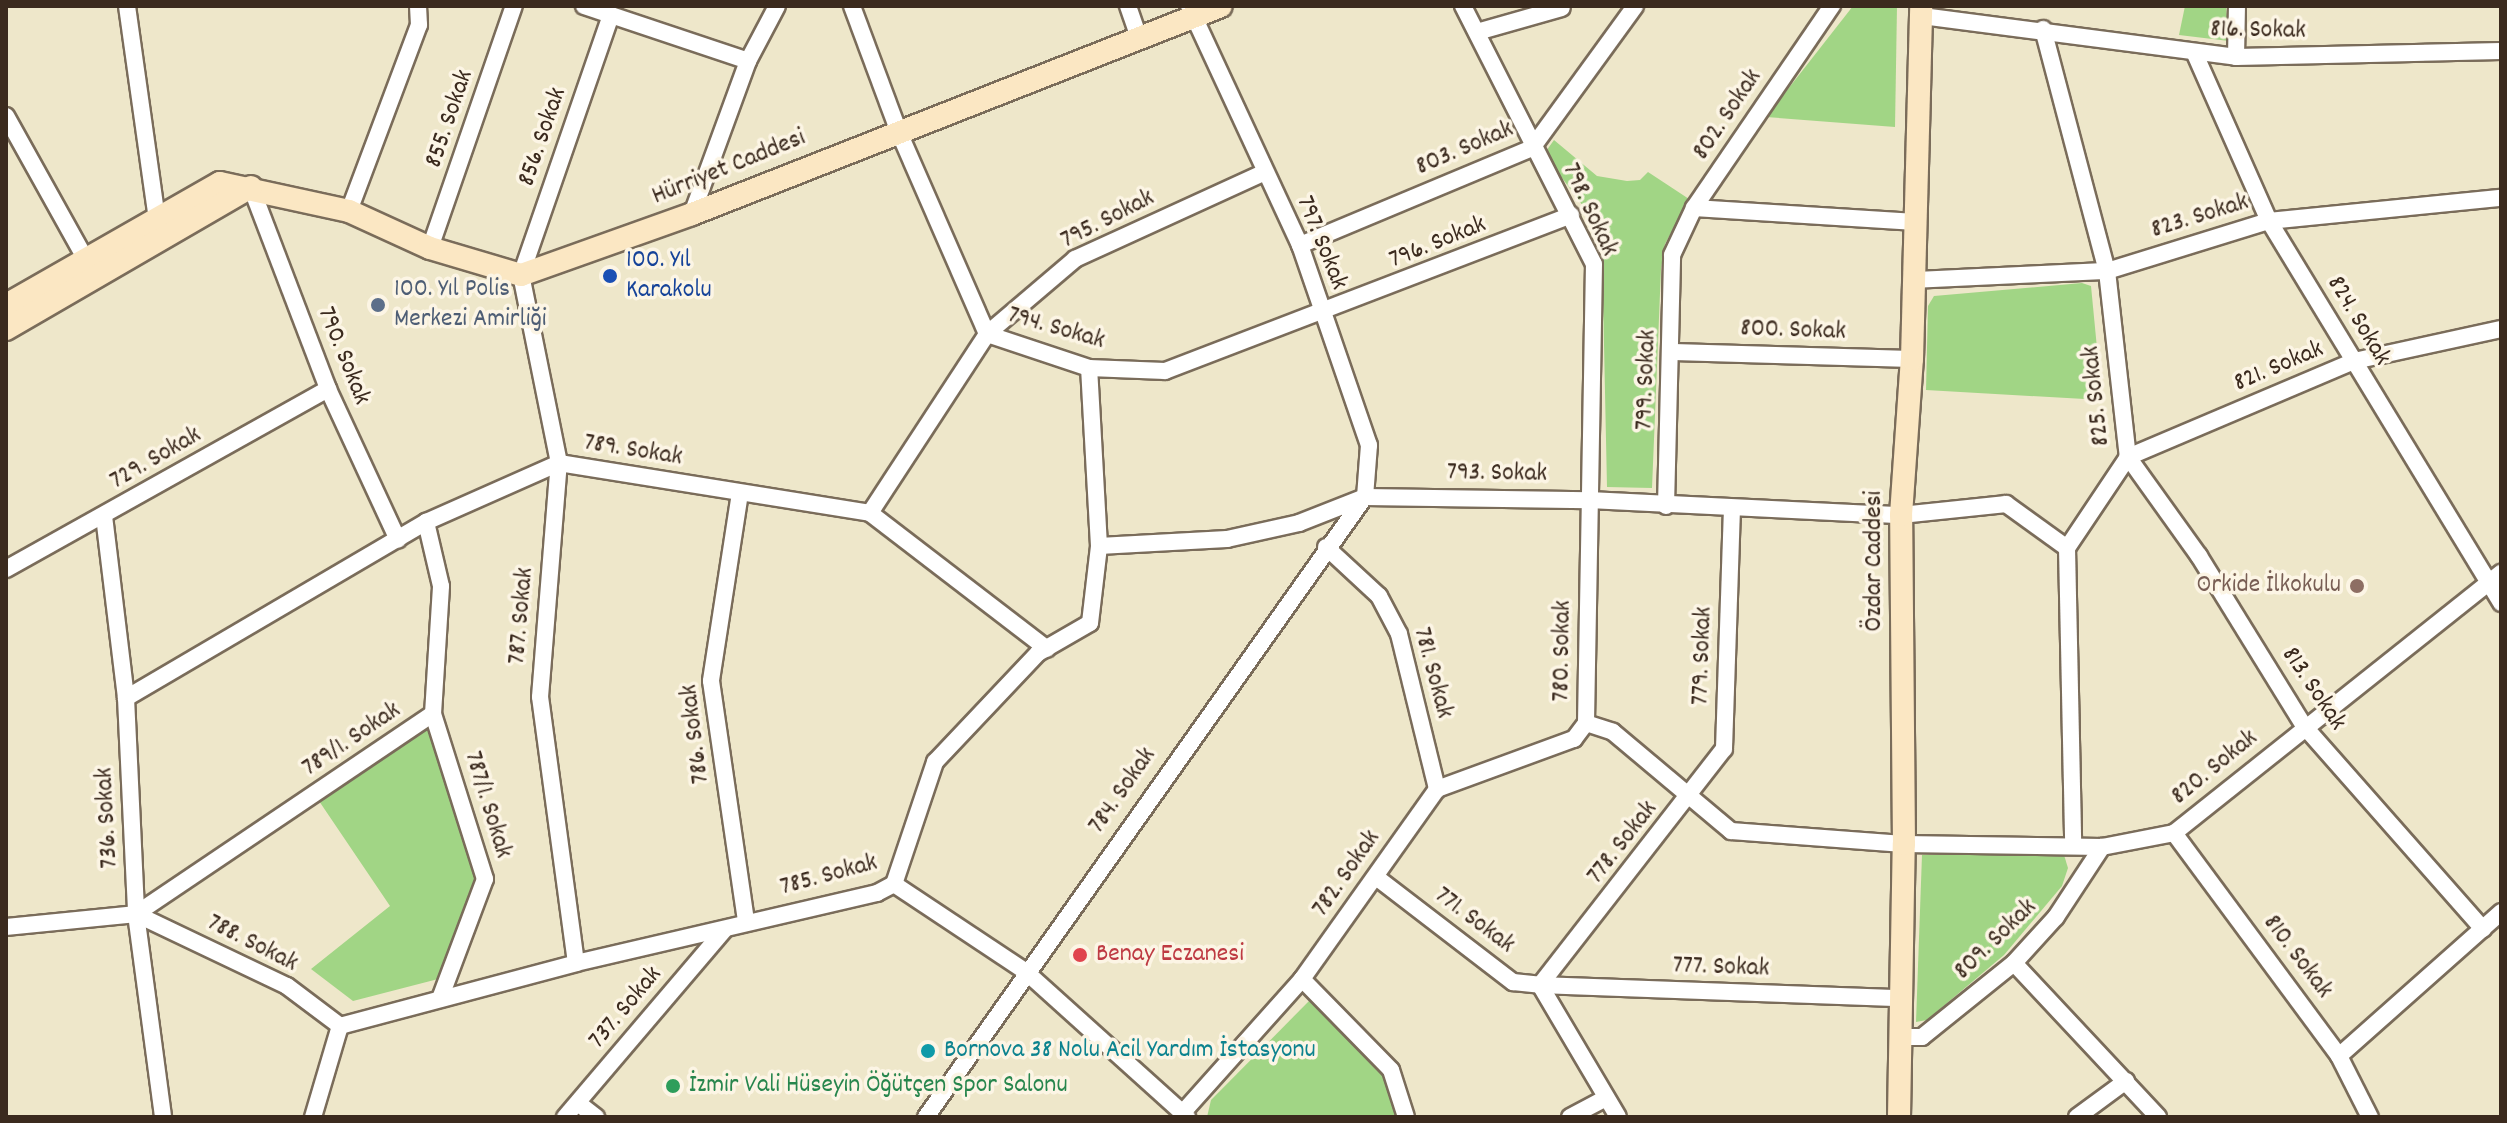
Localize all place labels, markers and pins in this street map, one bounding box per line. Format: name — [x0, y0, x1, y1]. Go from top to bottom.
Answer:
place label: 100. Yıl Karakolu — [626, 245, 712, 306]
marker: 100. Yıl Karakolu — [601, 267, 619, 285]
place label: 100. Yıl Polis Merkezi Amirliği — [394, 274, 547, 336]
marker: 100. Yıl Polis Merkezi Amirliği — [369, 296, 387, 314]
place label: Orkide İlkokulu — [2196, 570, 2341, 602]
marker: Orkide İlkokulu — [2348, 577, 2366, 595]
place label: Benay Eczanesi — [1096, 939, 1244, 971]
marker: Benay Eczanesi — [1071, 946, 1089, 964]
place label: Bornova 38 Nolu Acil Yardım İstasyonu — [944, 1035, 1316, 1067]
marker: Bornova 38 Nolu Acil Yardım İstasyonu — [919, 1042, 937, 1060]
place label: İzmir Vali Hüseyin Öğütçen Spor Salonu — [689, 1070, 1068, 1102]
marker: İzmir Vali Hüseyin Öğütçen Spor Salonu — [664, 1077, 682, 1095]

